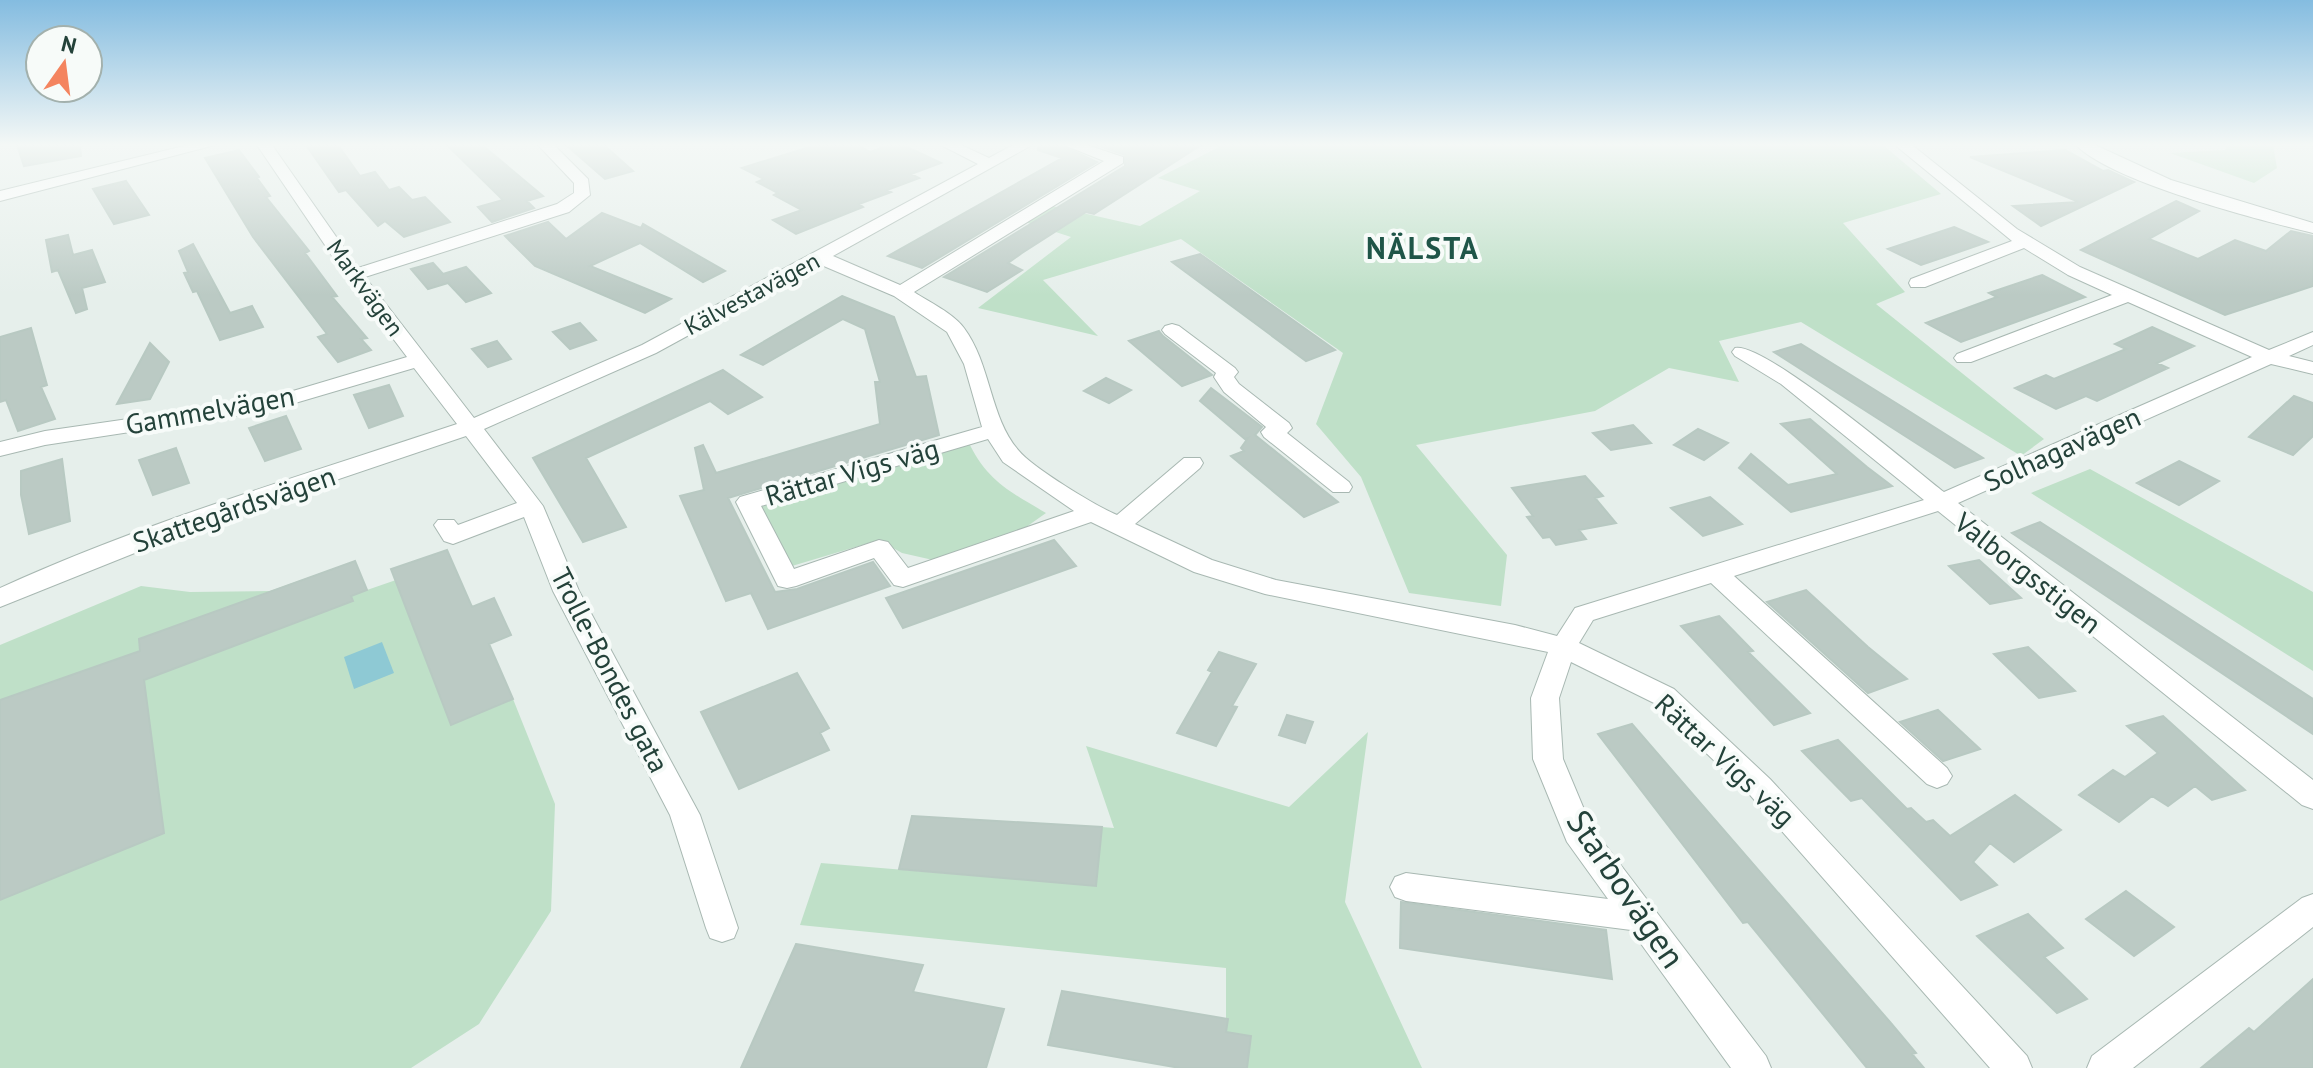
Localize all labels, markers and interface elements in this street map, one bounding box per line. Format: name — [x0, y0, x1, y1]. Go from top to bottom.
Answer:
north arrow — [24, 24, 104, 104]
text: N — [58, 29, 79, 60]
district label: NÄLSTA — [1366, 228, 1480, 267]
street label: Markvägen — [320, 233, 411, 342]
street label: Kälvestavägen — [679, 245, 825, 342]
street label: Gammelvägen — [123, 376, 297, 443]
street label: Solhagavägen — [1977, 397, 2146, 500]
street label: Rättar Vigs väg — [761, 429, 943, 514]
street label: Skattegårdsvägen — [128, 457, 340, 561]
street label: Valborgsstigen — [1947, 503, 2109, 641]
street label: Trolle-Bondes gata — [543, 561, 678, 779]
street label: Rättar Vigs väg — [1647, 685, 1803, 834]
street label: Starbovägen — [1558, 801, 1696, 976]

